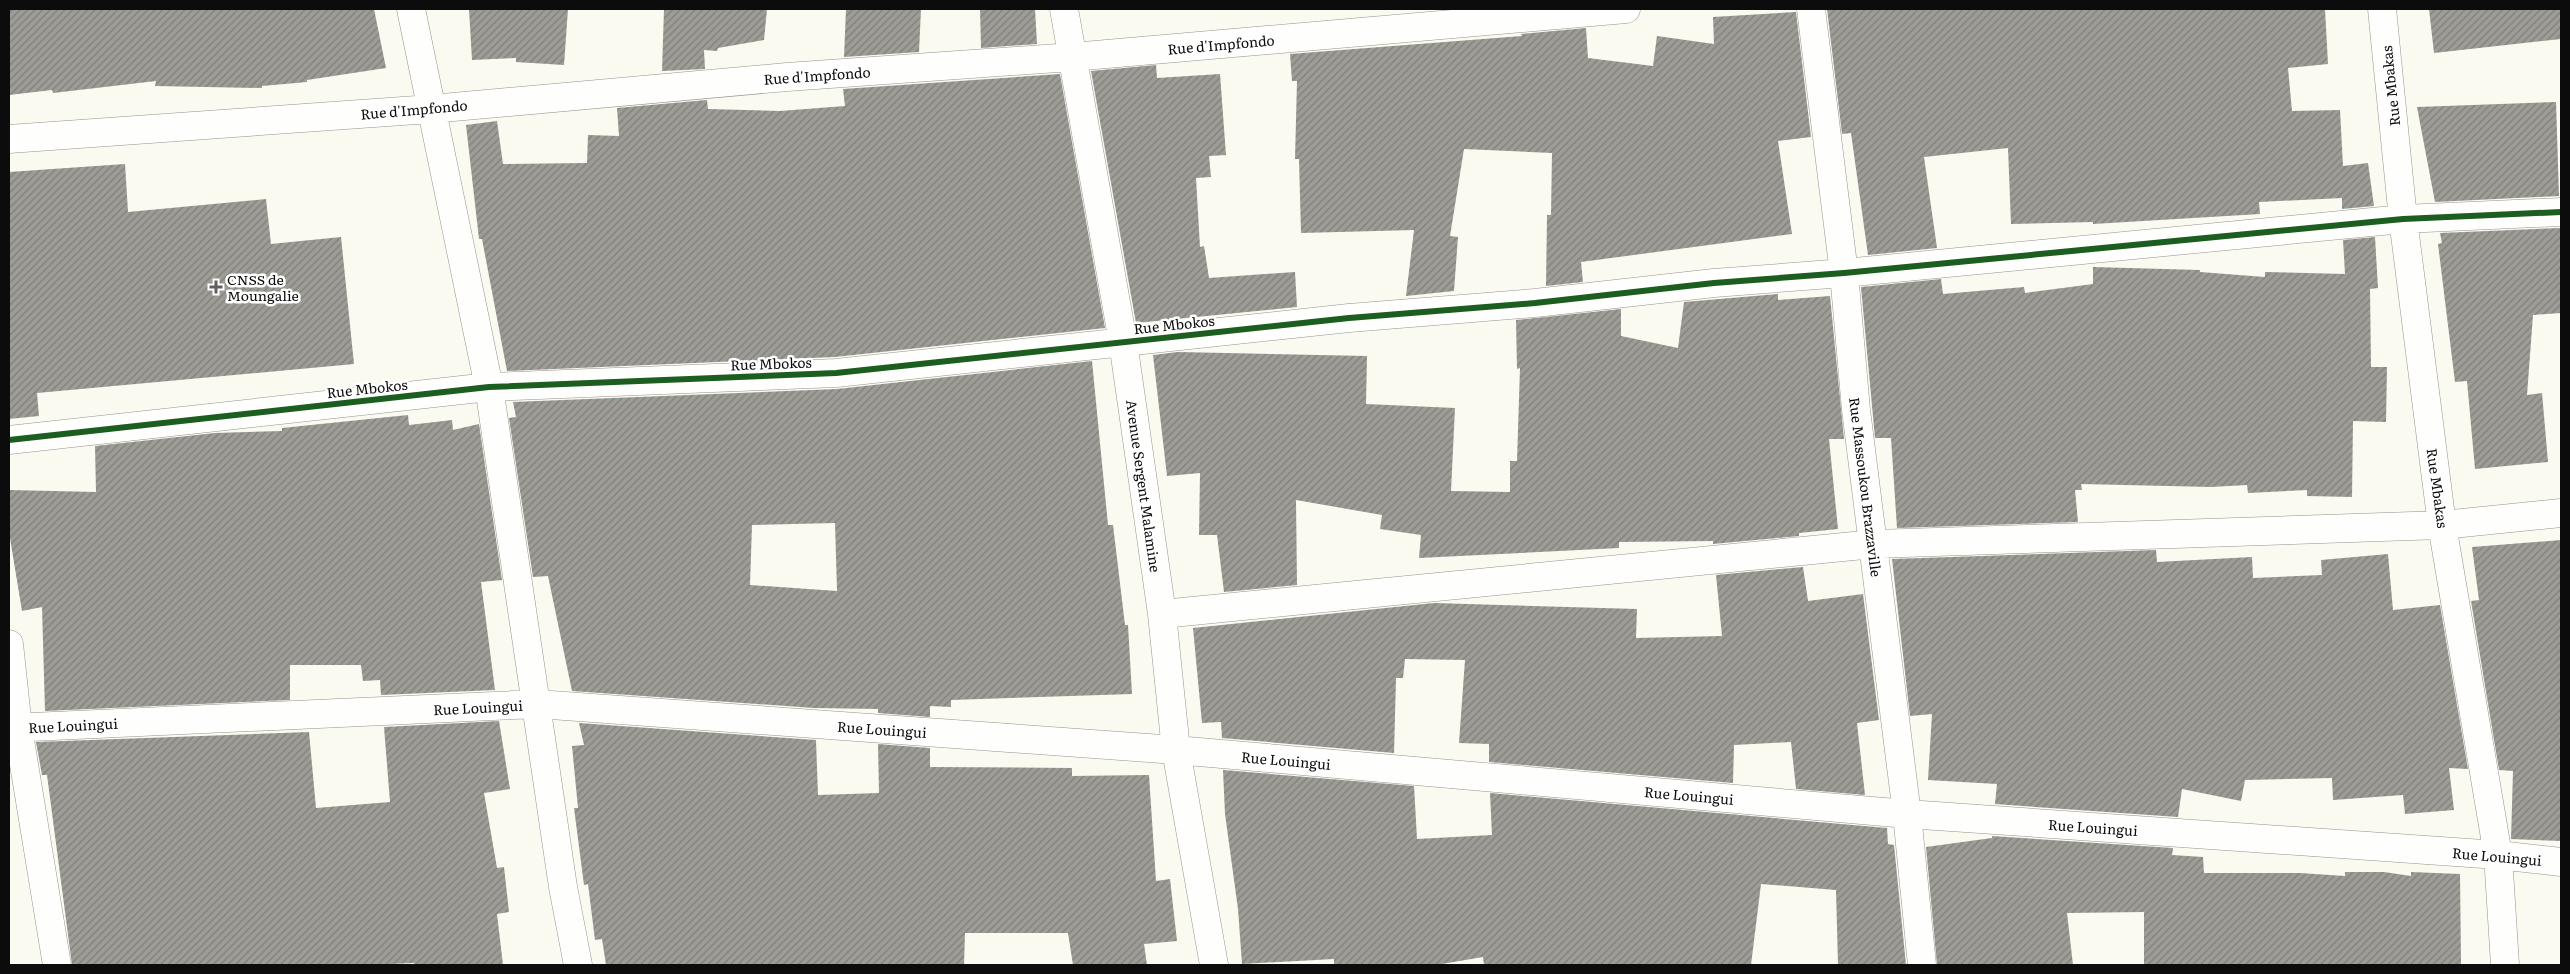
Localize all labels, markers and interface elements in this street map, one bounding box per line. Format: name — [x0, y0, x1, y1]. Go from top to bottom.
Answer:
street label: Rue d'Impfondo — [1167, 29, 1275, 59]
street label: Rue Mbakas — [2376, 45, 2404, 127]
street label: Rue d'Impfondo — [763, 61, 871, 89]
street label: Rue d'Impfondo — [360, 94, 468, 124]
place label: CNSS de Moungalie — [227, 269, 299, 305]
marker: CNSS de Moungalie — [209, 280, 223, 294]
street label: Rue Mbokos — [1132, 310, 1216, 338]
street label: Rue Mbokos — [730, 352, 812, 374]
street label: Rue Mbokos — [325, 374, 409, 402]
street label: Rue Massoukou Brazzaville — [1845, 396, 1887, 578]
street label: Avenue Sergent Malamine — [1122, 398, 1166, 574]
street label: Rue Mbakas — [2422, 447, 2454, 529]
street label: Rue Louingui — [433, 695, 524, 719]
street label: Rue Louingui — [28, 713, 119, 737]
street label: Rue Louingui — [837, 716, 928, 742]
street label: Rue Louingui — [1240, 746, 1332, 774]
street label: Rue Louingui — [1643, 781, 1735, 809]
street label: Rue Louingui — [2048, 814, 2139, 840]
street label: Rue Louingui — [2451, 842, 2543, 870]

